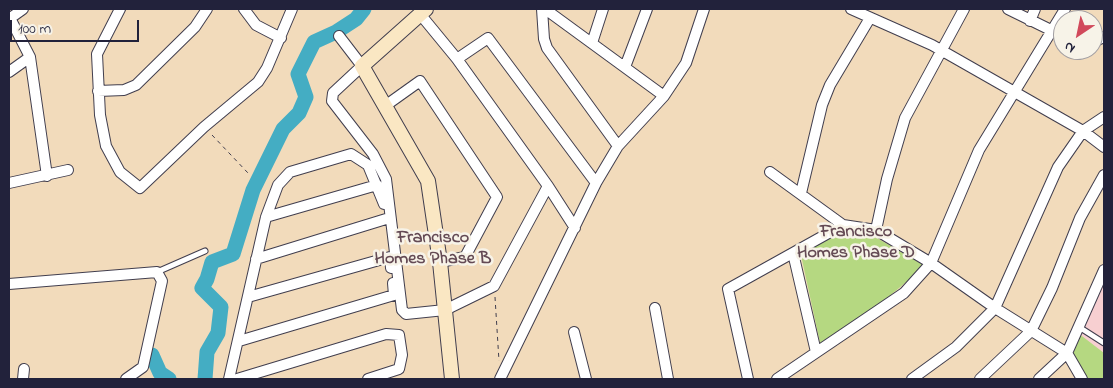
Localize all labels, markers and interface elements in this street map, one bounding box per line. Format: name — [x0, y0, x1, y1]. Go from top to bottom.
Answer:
scale bar — [12, 10, 141, 42]
north arrow — [1053, 10, 1103, 60]
text: 100 m — [18, 18, 51, 40]
text: N — [1060, 36, 1080, 58]
district label: Francisco Homes Phase D — [797, 222, 915, 264]
district label: Francisco Homes Phase B — [375, 228, 491, 270]

